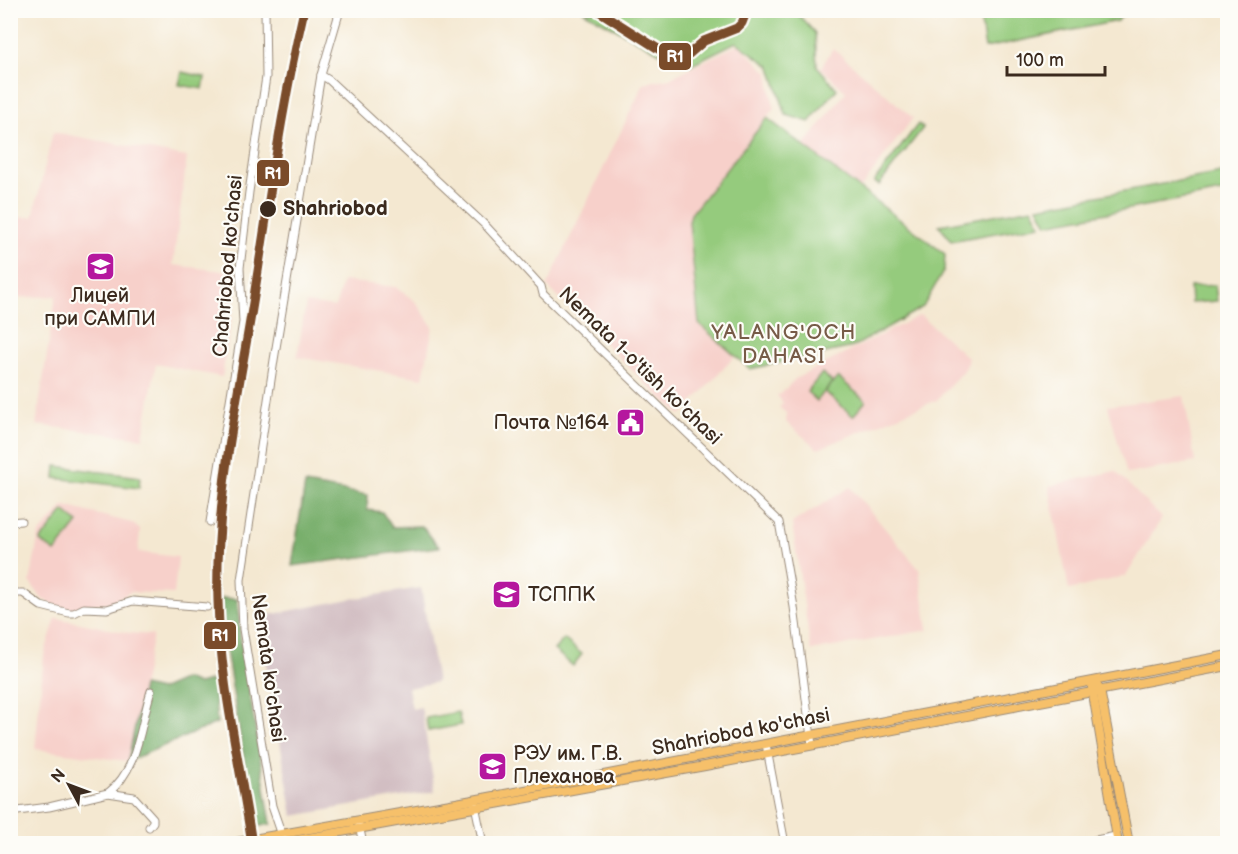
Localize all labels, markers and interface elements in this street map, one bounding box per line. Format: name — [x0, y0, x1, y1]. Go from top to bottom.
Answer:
scale bar — [1007, 39, 1104, 77]
line badge: R1 — [658, 42, 692, 71]
text: R1 — [666, 48, 684, 67]
text: 100 m — [1016, 50, 1064, 71]
line badge: R1 — [256, 159, 290, 187]
text: R1 — [264, 165, 282, 184]
street label: Chahriobod ko'chasi — [208, 174, 248, 358]
place label: Shahriobod — [283, 197, 388, 221]
marker: Shahriobod — [258, 199, 278, 219]
school or university icon: Лицей при САМПИ — [84, 250, 116, 282]
street label: Nemata 1-o'tish ko'chasi — [554, 282, 726, 450]
place label: Лицей при САМПИ — [44, 284, 156, 331]
district label: YALANG'OCH DAHASI — [710, 320, 857, 369]
public building icon: Почта №164 — [614, 407, 646, 439]
place label: Почта №164 — [494, 411, 609, 435]
school or university icon: ТСППК — [491, 579, 523, 611]
place label: ТСППК — [528, 583, 595, 607]
street label: Nemata ko'chasi — [246, 592, 290, 744]
line badge: R1 — [203, 621, 237, 650]
text: R1 — [211, 627, 229, 646]
street label: Shahriobod ko'chasi — [650, 703, 832, 761]
place label: РЭУ им. Г.В. Плеханова — [513, 742, 622, 789]
school or university icon: РЭУ им. Г.В. Плеханова — [476, 750, 508, 782]
north arrow — [39, 755, 99, 815]
text: N — [48, 765, 70, 787]

